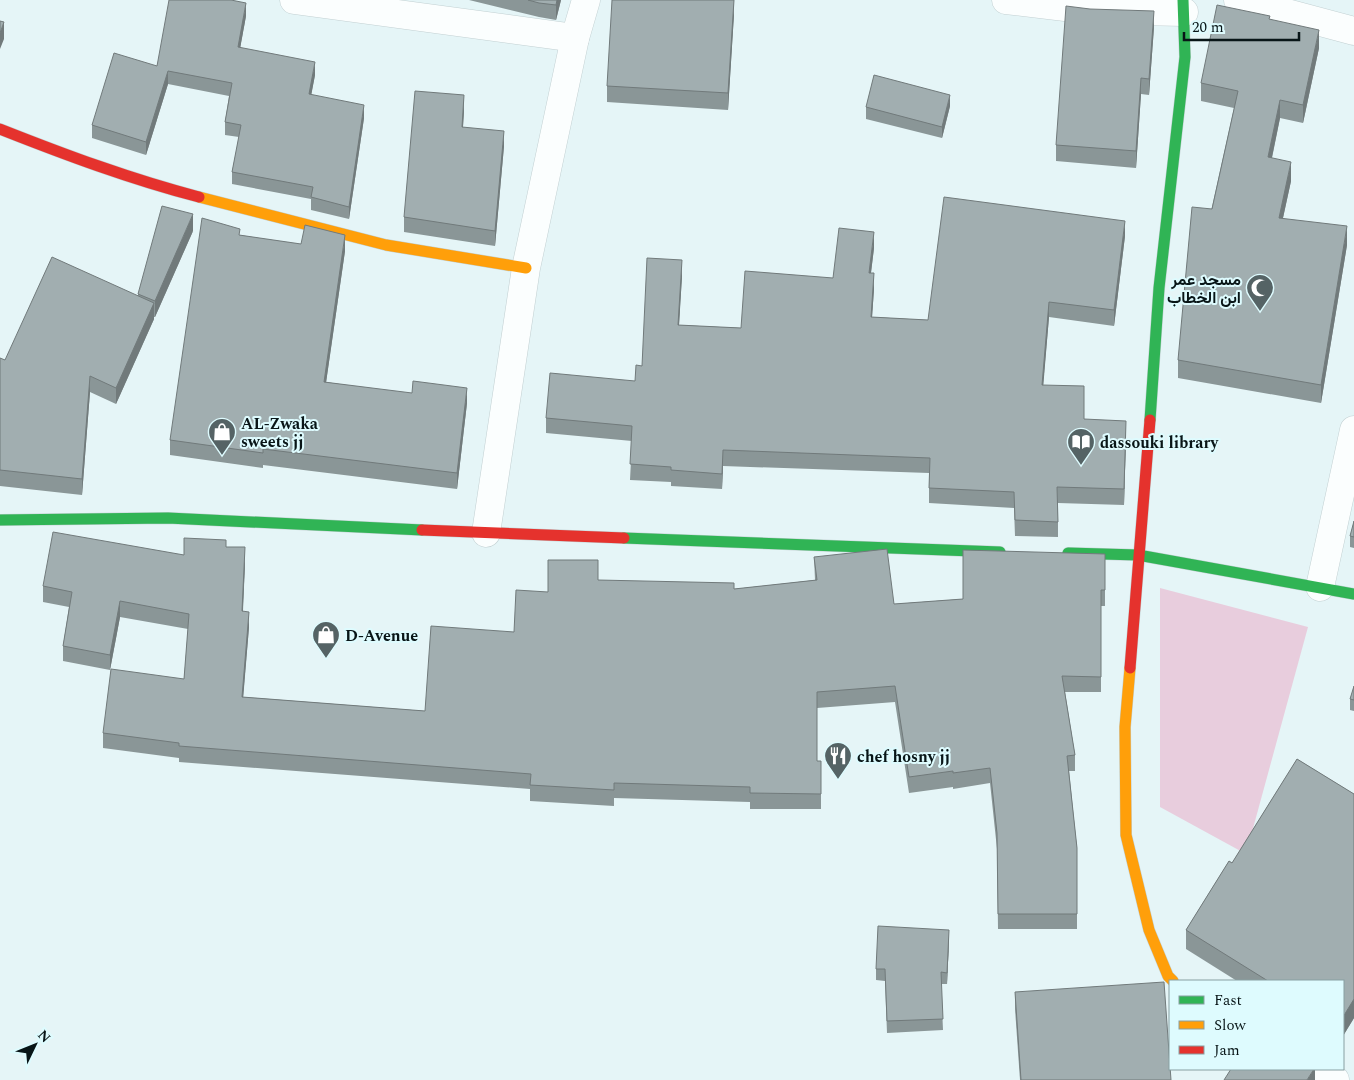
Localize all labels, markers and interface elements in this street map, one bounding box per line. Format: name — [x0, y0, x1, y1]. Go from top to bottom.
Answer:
scale bar — [1184, 10, 1299, 42]
text: 20 m — [1192, 16, 1224, 39]
place label: مسجد عمر ابن الخطاب — [1167, 268, 1241, 310]
mosque icon: مسجد عمر ابن الخطاب — [1245, 273, 1275, 312]
place label: AL-Zwaka sweets jj — [241, 412, 319, 454]
shop icon: AL-Zwaka sweets jj — [207, 417, 237, 456]
library icon: dassouki library — [1066, 427, 1096, 466]
place label: dassouki library — [1100, 431, 1219, 455]
shop icon: D-Avenue — [311, 620, 341, 659]
place label: D-Avenue — [345, 624, 418, 648]
restaurant icon: chef hosny jj — [823, 741, 853, 780]
place label: chef hosny jj — [857, 745, 950, 769]
legend — [1169, 980, 1344, 1070]
text: Fast — [1214, 989, 1242, 1012]
text: Slow — [1214, 1014, 1246, 1037]
north arrow — [10, 1020, 60, 1070]
text: N — [33, 1025, 56, 1048]
text: Jam — [1214, 1039, 1240, 1062]

